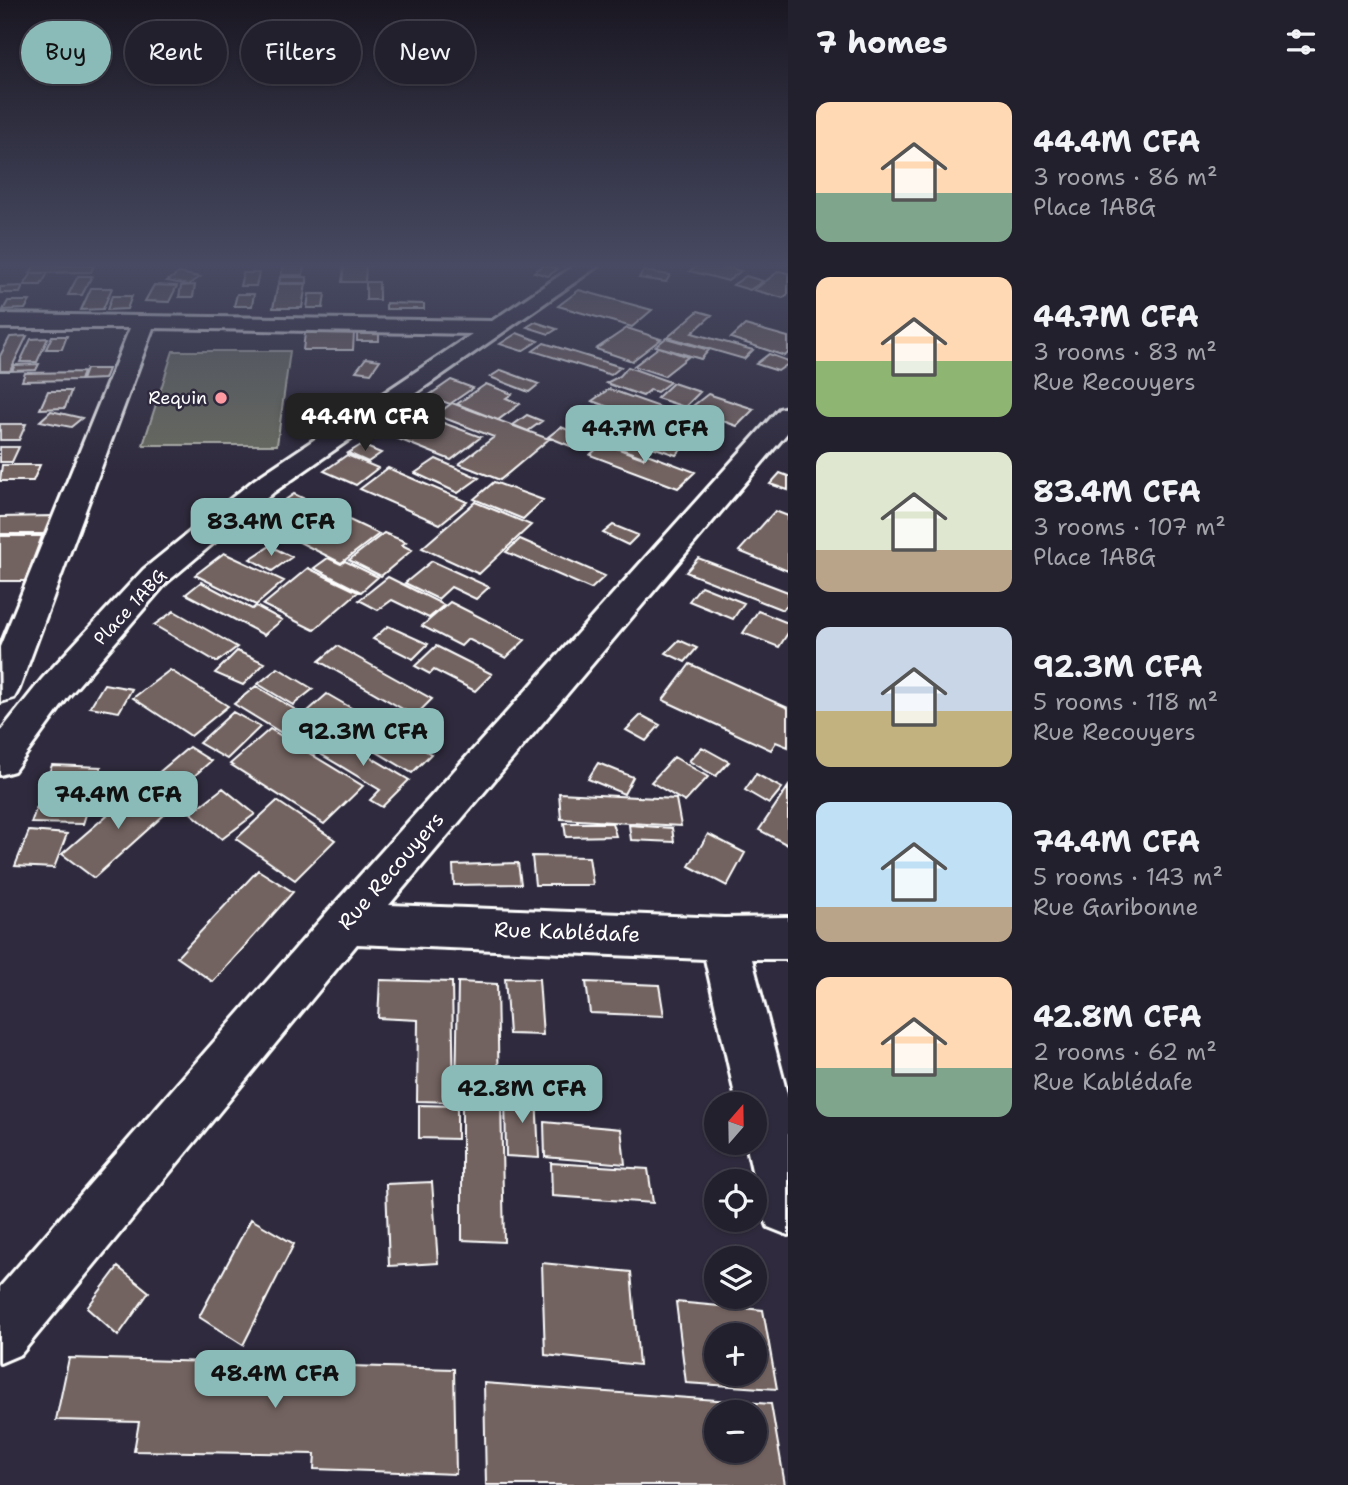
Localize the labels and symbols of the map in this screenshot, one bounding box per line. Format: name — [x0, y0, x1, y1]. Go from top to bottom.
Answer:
place label: Requin — [148, 386, 207, 410]
marker: Requin — [213, 390, 229, 406]
pin: 44.4M CFA — [285, 393, 445, 453]
pin: 44.7M CFA — [565, 406, 725, 465]
pin: 83.4M CFA — [191, 498, 351, 558]
street label: Place 1ABG — [88, 563, 172, 650]
pin: 92.3M CFA — [283, 708, 443, 768]
pin: 74.4M CFA — [38, 772, 198, 831]
street label: Rue Recouyers — [332, 806, 450, 936]
street label: Rue Kablédafe — [493, 915, 641, 949]
pin: 42.8M CFA — [442, 1066, 602, 1125]
north arrow — [704, 1092, 766, 1155]
pin: 48.4M CFA — [195, 1350, 355, 1410]

